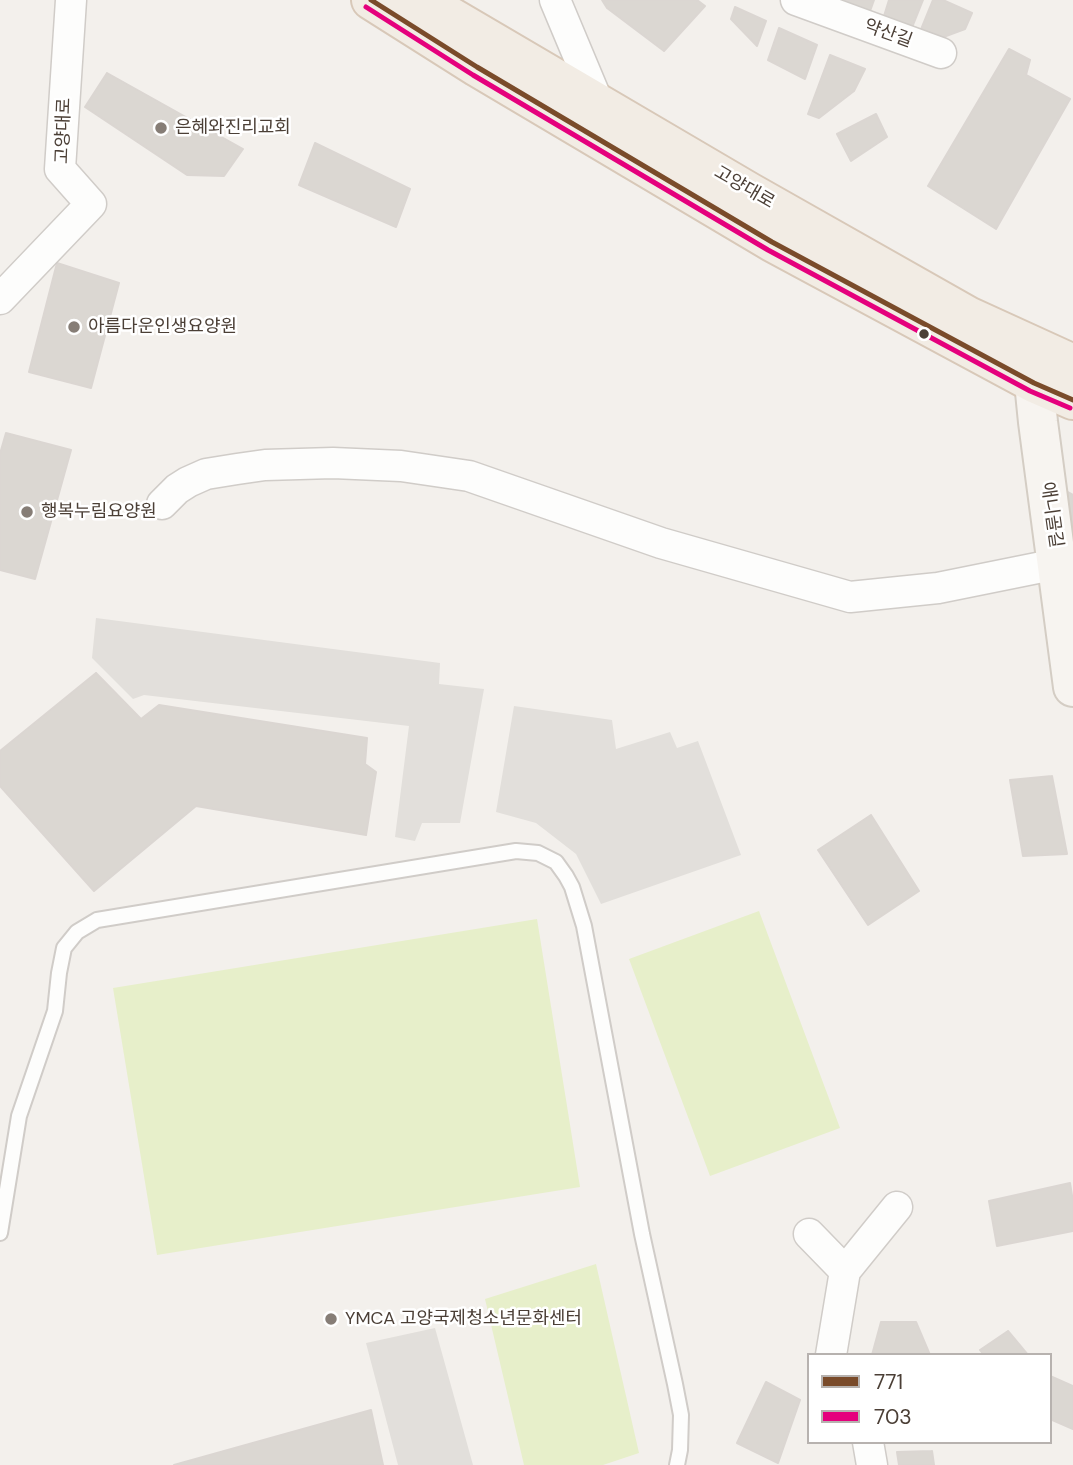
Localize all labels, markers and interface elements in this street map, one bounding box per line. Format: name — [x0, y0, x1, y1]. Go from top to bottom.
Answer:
street label: 약산길 — [861, 15, 915, 53]
street label: 고양대로 — [52, 98, 76, 164]
place label: 은혜와진리교회 — [175, 117, 291, 139]
marker: 은혜와진리교회 — [153, 120, 169, 136]
street label: 고양대로 — [710, 162, 778, 214]
place label: 아름다운인생요양원 — [88, 316, 237, 338]
marker: 아름다운인생요양원 — [66, 319, 82, 335]
unlabelled marker — [917, 327, 931, 341]
street label: 애니골길 — [1036, 481, 1066, 549]
place label: 행복누림요양원 — [41, 501, 157, 523]
marker: 행복누림요양원 — [19, 504, 35, 520]
place label: YMCA 고양국제청소년문화센터 — [345, 1308, 582, 1330]
marker: YMCA 고양국제청소년문화센터 — [323, 1311, 339, 1327]
legend — [807, 1353, 1052, 1444]
text: 771 — [874, 1368, 903, 1396]
text: 703 — [874, 1403, 912, 1431]

